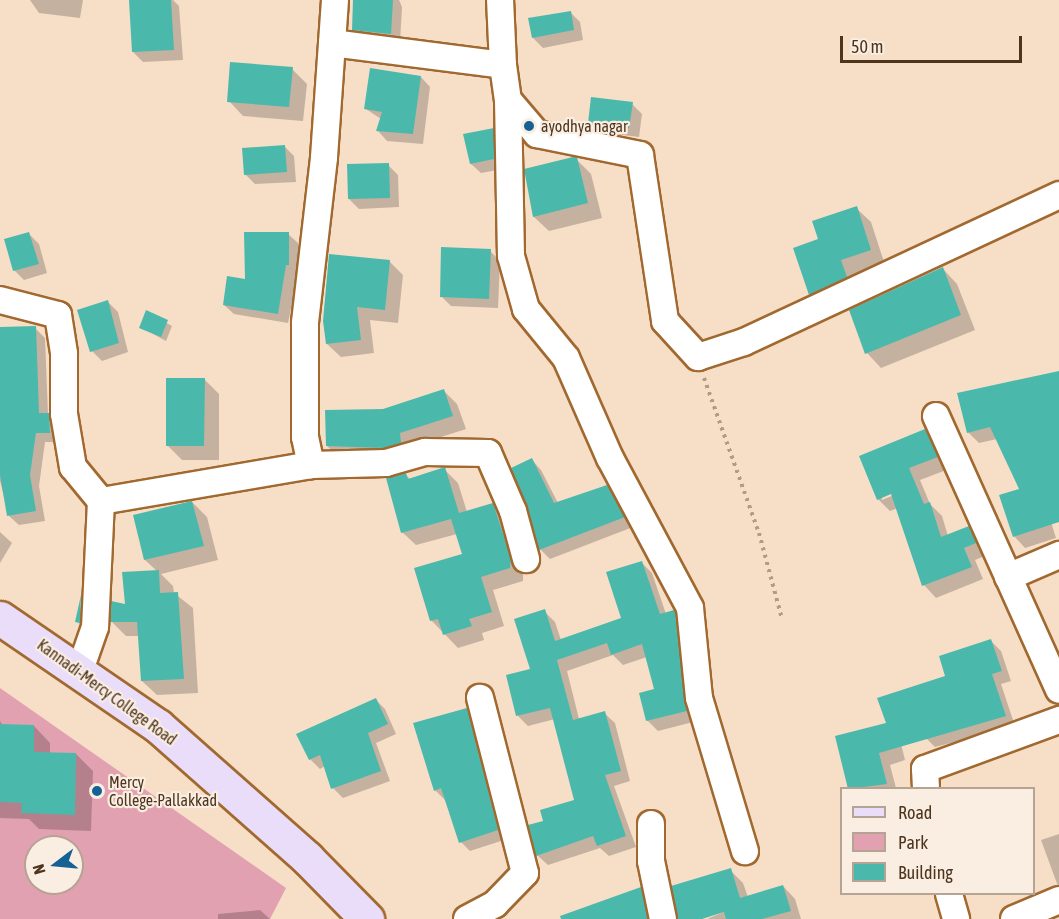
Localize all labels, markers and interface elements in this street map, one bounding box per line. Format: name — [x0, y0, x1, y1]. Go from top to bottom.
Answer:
scale bar — [843, 24, 1024, 62]
text: 50 m — [851, 36, 883, 57]
place label: ayodhya nagar — [541, 116, 628, 136]
marker: ayodhya nagar — [522, 119, 536, 133]
street label: Kannadi-Mercy College Road — [34, 635, 180, 749]
place label: Mercy College-Pallakkad — [109, 772, 217, 810]
marker: Mercy College-Pallakkad — [90, 784, 104, 798]
legend — [840, 787, 1035, 895]
text: Road — [898, 802, 932, 823]
text: Park — [898, 832, 928, 853]
north arrow — [24, 835, 84, 895]
text: N — [29, 862, 49, 876]
text: Building — [898, 862, 953, 883]

